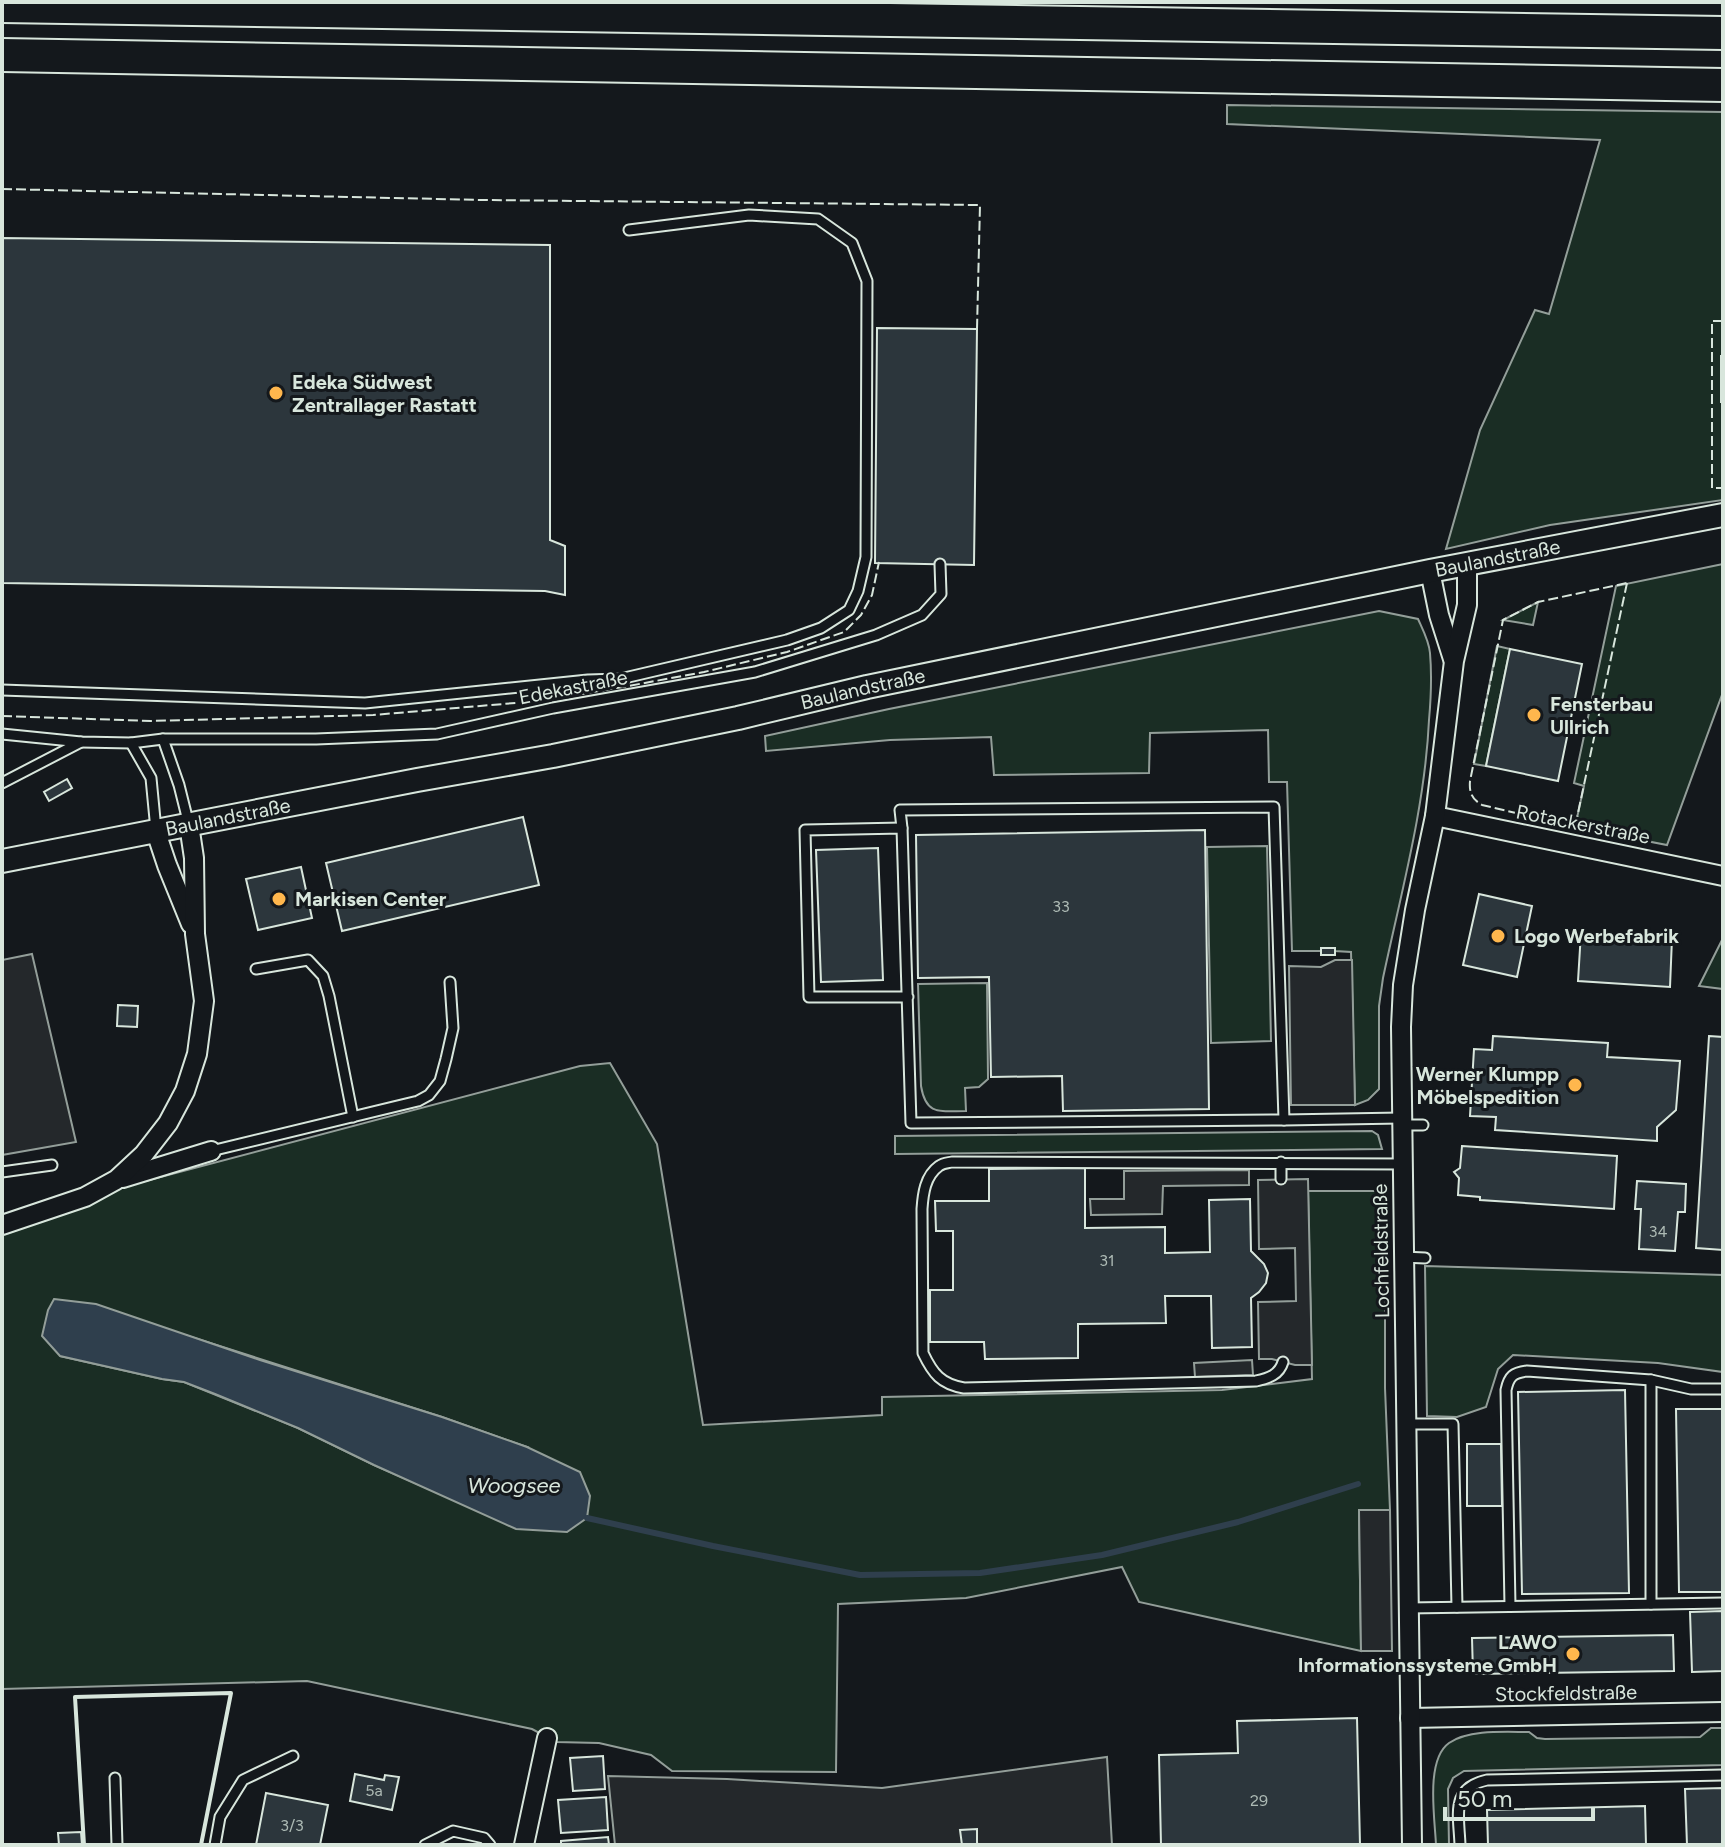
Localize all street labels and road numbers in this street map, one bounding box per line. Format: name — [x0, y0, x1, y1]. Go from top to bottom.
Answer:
street label: Baulandstraße — [1433, 534, 1562, 582]
street label: Baulandstraße — [798, 663, 927, 715]
street label: Edekastraße — [517, 665, 629, 709]
street label: Baulandstraße — [163, 793, 293, 841]
street label: Rotackerstraße — [1514, 799, 1652, 849]
street label: Lochfeldstraße — [1368, 1184, 1394, 1318]
street label: Stockfeldstraße — [1495, 1680, 1637, 1706]

